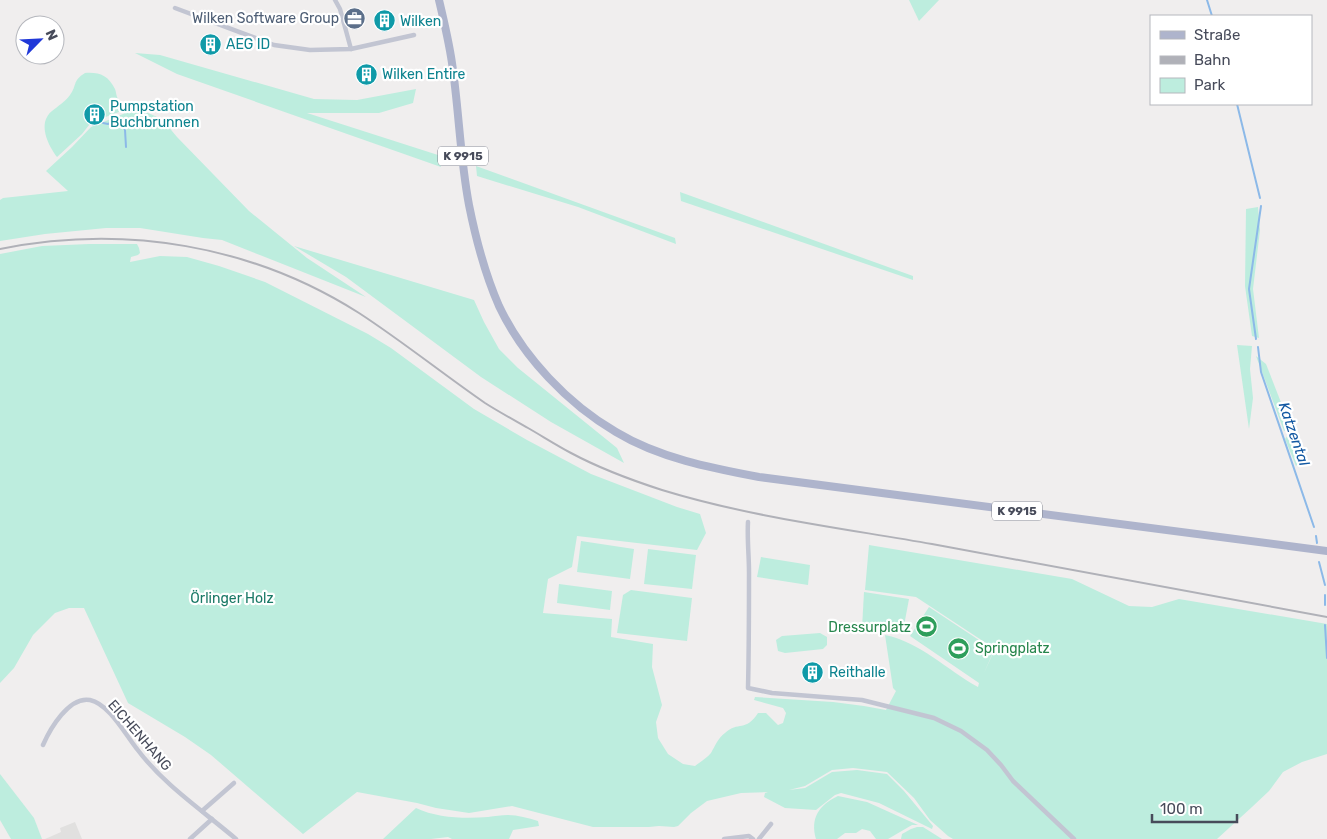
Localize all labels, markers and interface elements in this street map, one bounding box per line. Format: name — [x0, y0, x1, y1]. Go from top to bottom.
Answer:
office icon: Wilken Software Group — [343, 6, 367, 30]
building icon: Wilken — [372, 9, 396, 33]
place label: Wilken Software Group — [192, 10, 339, 27]
place label: Wilken — [400, 13, 441, 30]
north arrow — [15, 15, 65, 65]
legend — [1150, 15, 1312, 105]
text: Straße — [1194, 26, 1240, 44]
text: N — [42, 27, 61, 43]
building icon: AEG ID — [198, 32, 222, 56]
place label: AEG ID — [226, 36, 270, 53]
text: Bahn — [1194, 51, 1231, 69]
building icon: Wilken Entire — [354, 62, 378, 86]
place label: Wilken Entire — [382, 66, 466, 83]
text: Park — [1194, 76, 1225, 94]
place label: Pumpstation Buchbrunnen — [110, 98, 199, 131]
building icon: Pumpstation Buchbrunnen — [82, 102, 106, 126]
road number: K 9915 — [438, 146, 488, 166]
water label: Katzental — [1275, 400, 1313, 469]
road number: K 9915 — [992, 502, 1042, 520]
park label: Örlinger Holz — [190, 590, 274, 607]
sports icon: Dressurplatz — [915, 615, 939, 639]
place label: Dressurplatz — [828, 619, 911, 636]
sports icon: Springplatz — [947, 636, 971, 660]
place label: Springplatz — [975, 640, 1050, 657]
building icon: Reithalle — [801, 660, 825, 684]
place label: Reithalle — [829, 664, 886, 681]
street label: EICHENHANG — [104, 696, 175, 774]
scale bar — [1152, 792, 1237, 824]
text: 100 m — [1160, 800, 1202, 818]

